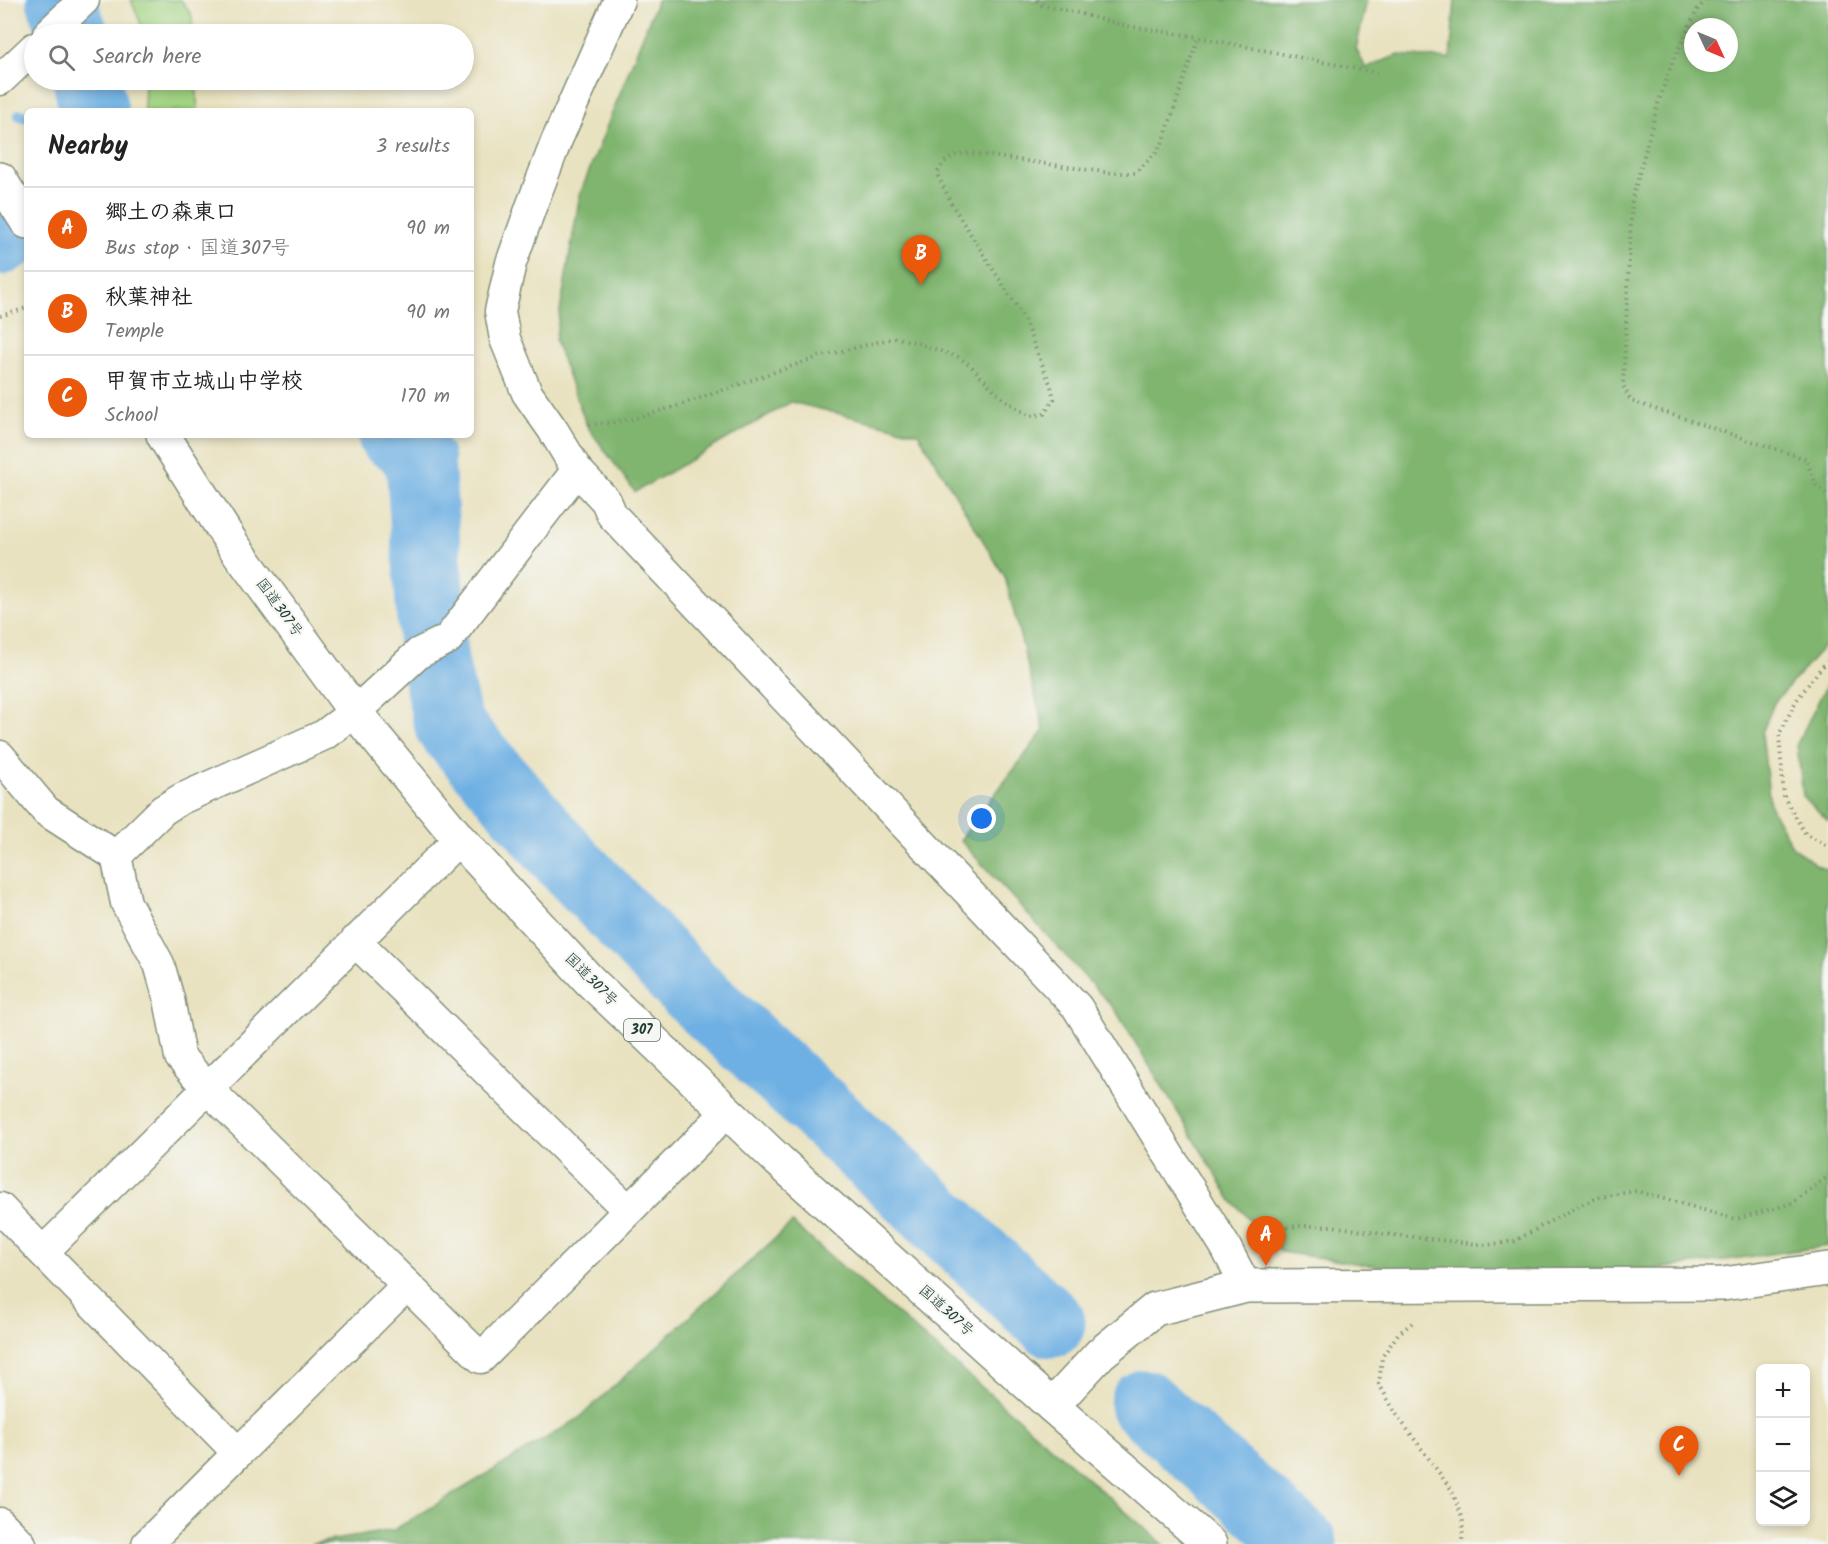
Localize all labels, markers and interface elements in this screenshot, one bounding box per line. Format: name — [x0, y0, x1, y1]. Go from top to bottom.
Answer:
north arrow — [1684, 18, 1738, 72]
search box — [24, 24, 474, 90]
text: Search here — [93, 40, 201, 75]
icon: search — [45, 41, 78, 74]
text: Nearby — [48, 126, 128, 168]
text: 3 results — [376, 131, 450, 163]
text: 郷土の森東口 — [105, 196, 237, 231]
text: A — [61, 213, 74, 245]
text: 90 m — [406, 213, 450, 245]
text: Bus stop · 国道307号 — [105, 233, 290, 265]
pin: B — [902, 236, 940, 285]
text: 秋葉神社 — [105, 281, 193, 316]
text: B — [61, 297, 74, 329]
text: 90 m — [406, 297, 450, 329]
text: Temple — [105, 316, 164, 348]
text: 甲賀市立城山中学校 — [105, 365, 303, 400]
text: C — [61, 381, 74, 413]
text: 170 m — [401, 381, 450, 413]
text: School — [105, 400, 158, 432]
street label: 国道307号 — [249, 573, 309, 643]
your location — [967, 804, 996, 833]
street label: 国道307号 — [558, 947, 624, 1013]
road number: 307 — [624, 1019, 660, 1041]
pin: A — [1246, 1216, 1286, 1266]
street label: 国道307号 — [913, 1279, 979, 1343]
map controls — [1756, 1364, 1810, 1526]
button: + — [1756, 1364, 1810, 1418]
button: − — [1756, 1418, 1810, 1472]
pin: C — [1660, 1426, 1698, 1476]
button: layers — [1756, 1472, 1810, 1526]

